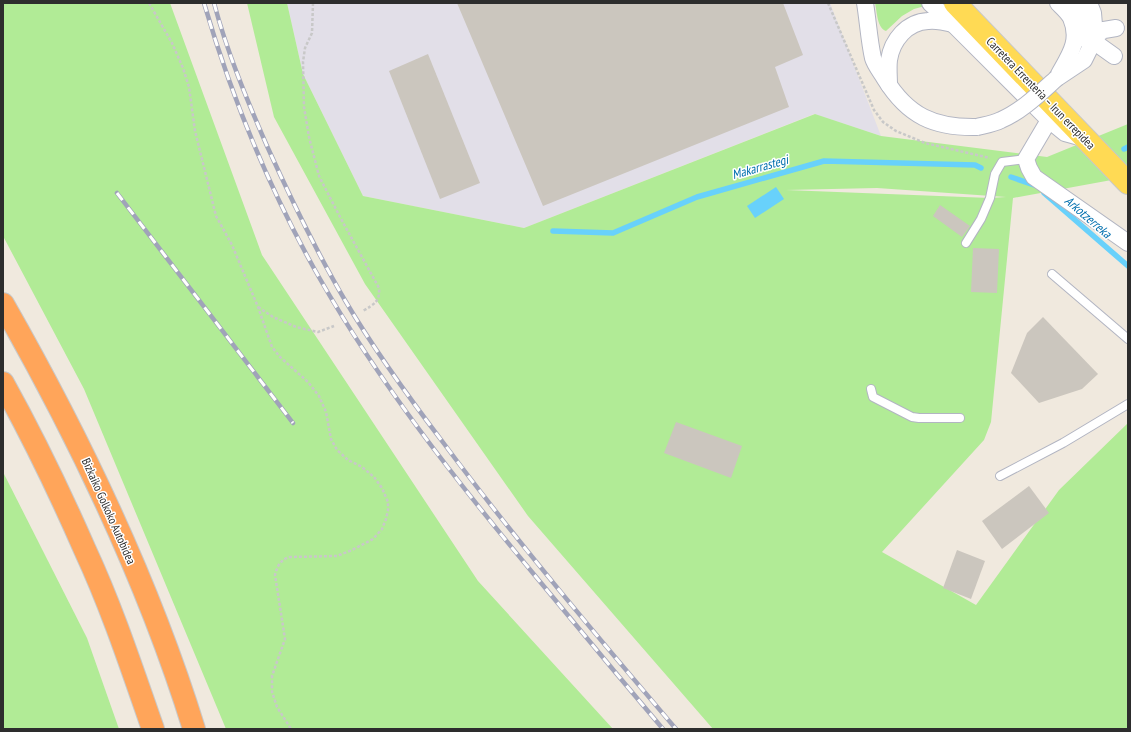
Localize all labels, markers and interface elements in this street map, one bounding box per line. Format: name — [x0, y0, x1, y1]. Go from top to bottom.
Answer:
street label: Carretera Errenteria – Irun errepidea — [983, 34, 1099, 152]
water label: Makarrastegi — [730, 150, 792, 183]
water label: Arkotzerreka — [1061, 192, 1115, 242]
street label: Bizkaiko Golkoko Autobidea — [79, 456, 139, 567]

